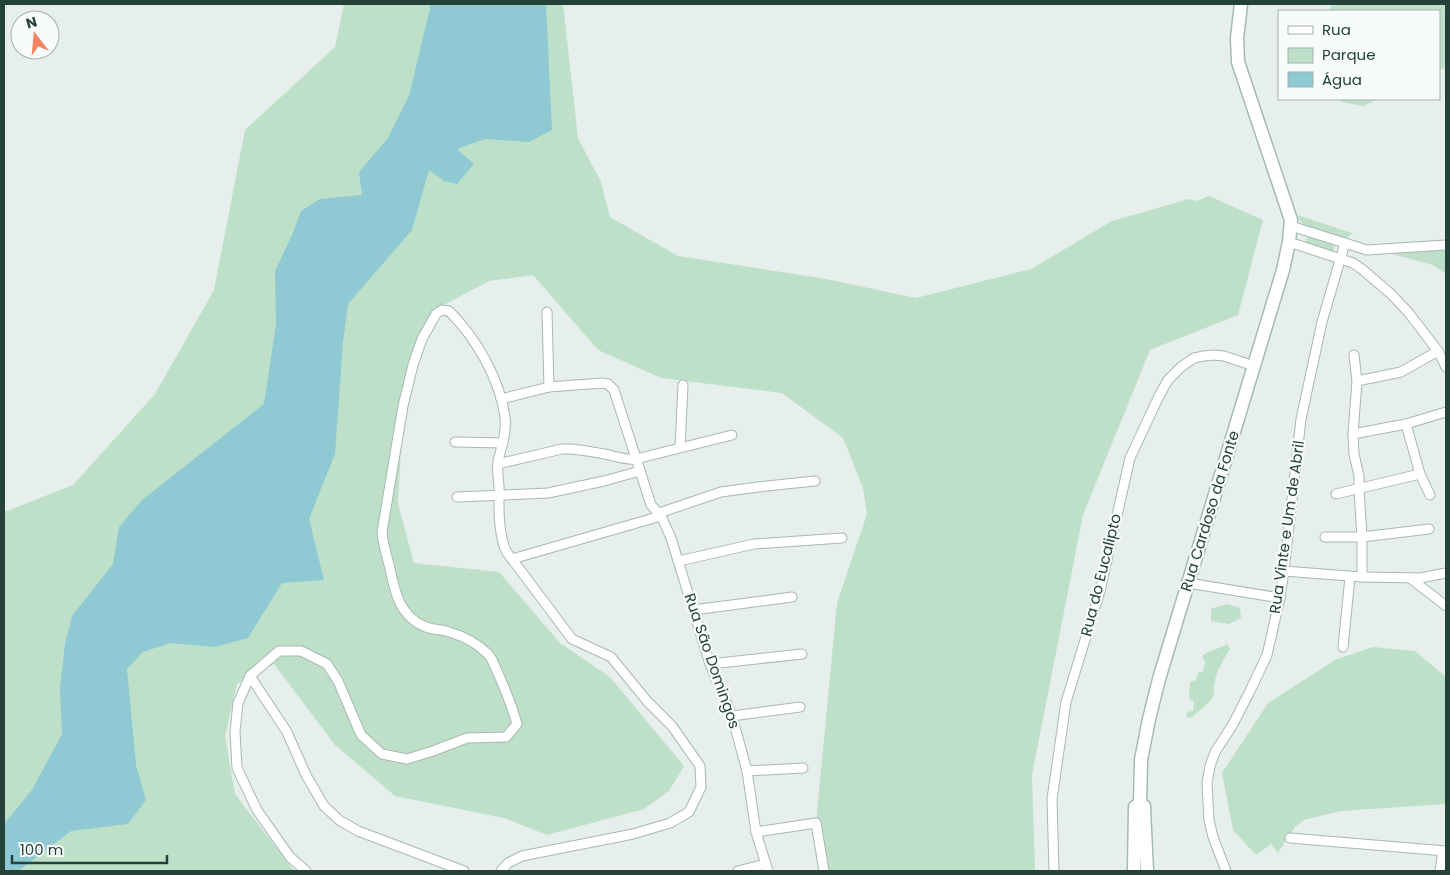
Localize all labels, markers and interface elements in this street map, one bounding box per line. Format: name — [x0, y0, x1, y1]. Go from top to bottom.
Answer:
north arrow — [10, 10, 60, 60]
legend — [1278, 10, 1440, 100]
text: N — [24, 11, 39, 34]
text: Rua — [1322, 19, 1351, 40]
text: Parque — [1322, 44, 1375, 65]
text: Água — [1322, 69, 1362, 90]
street label: Rua Cardoso da Fonte — [1175, 428, 1244, 594]
street label: Rua Vinte e Um de Abril — [1264, 439, 1309, 615]
street label: Rua do Eucalipto — [1075, 511, 1126, 638]
street label: Rua São Domingos — [679, 590, 746, 732]
scale bar — [12, 832, 168, 864]
text: 100 m — [20, 839, 63, 860]

